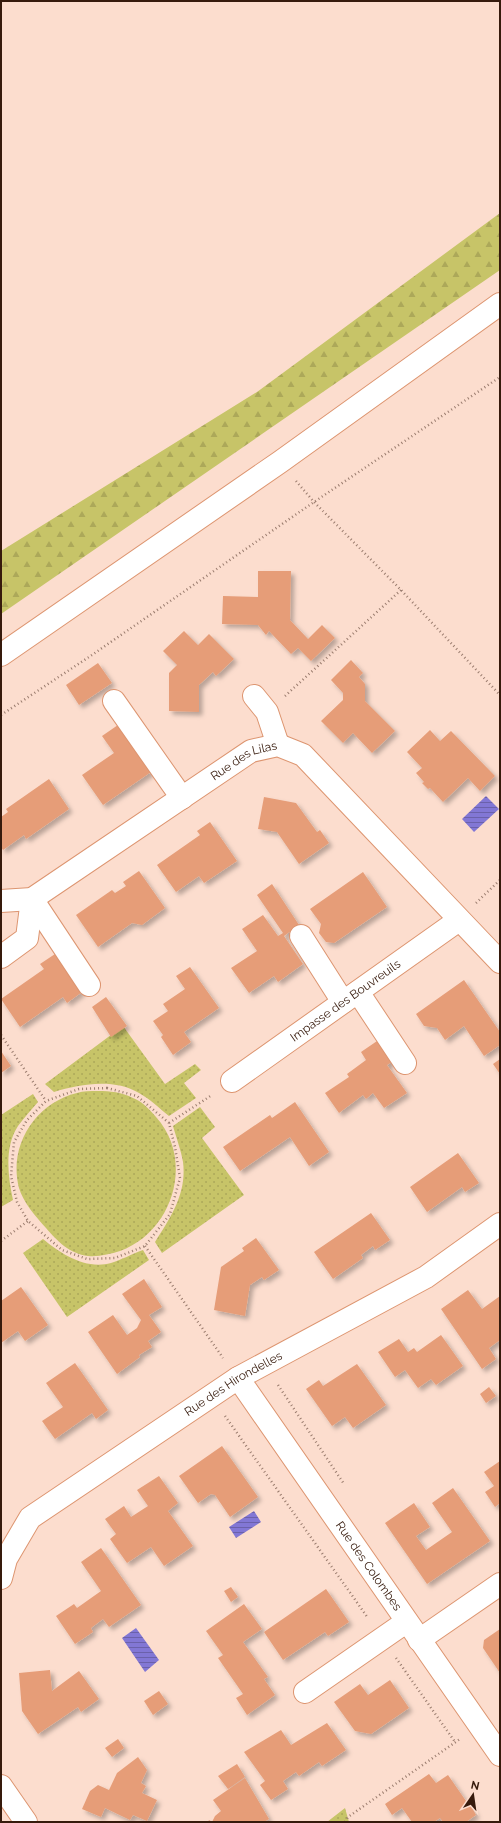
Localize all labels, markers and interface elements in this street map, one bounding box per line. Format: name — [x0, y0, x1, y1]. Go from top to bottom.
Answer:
street label: Rue des Lilas — [208, 738, 279, 783]
street label: Impasse des Bouvreuils — [288, 957, 403, 1044]
street label: Rue des Hirondelles — [182, 1349, 285, 1419]
street label: Rue des Colombes — [333, 1519, 405, 1614]
north arrow — [453, 1775, 493, 1815]
text: N — [470, 1778, 481, 1793]

